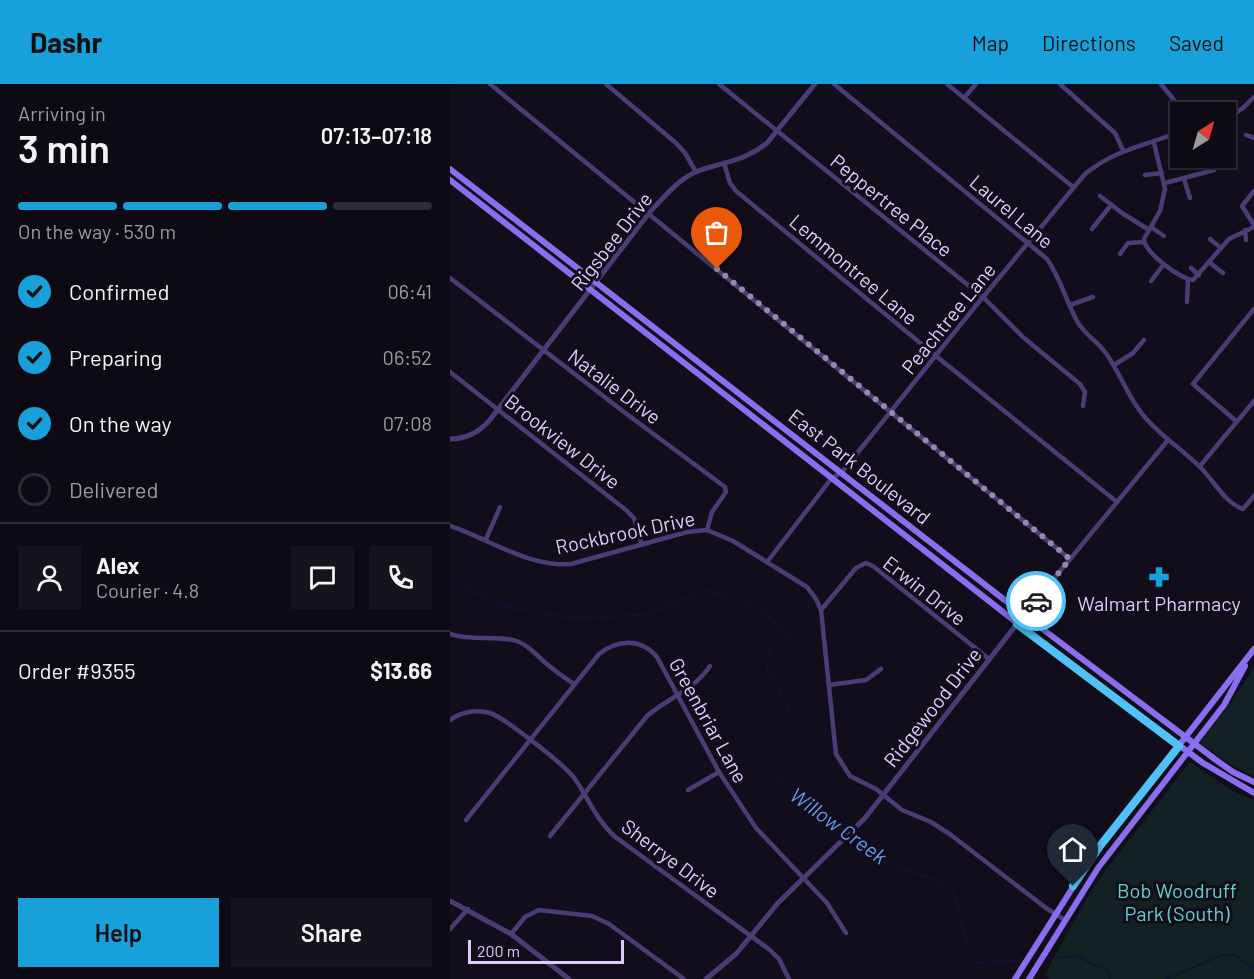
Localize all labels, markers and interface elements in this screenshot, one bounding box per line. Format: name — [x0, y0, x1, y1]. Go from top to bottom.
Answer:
text: Dashr — [30, 25, 102, 59]
text: Map — [972, 30, 1009, 55]
text: Directions — [1042, 30, 1136, 55]
text: Saved — [1169, 30, 1224, 55]
text: Arriving in — [18, 101, 106, 125]
north arrow — [1170, 102, 1236, 168]
map controls — [1170, 102, 1236, 168]
text: 07:13–07:18 — [321, 122, 432, 148]
text: 3 min — [18, 124, 110, 171]
street label: Peppertree Place — [826, 149, 958, 261]
street label: Laurel Lane — [965, 169, 1059, 253]
street label: Rigsbee Drive — [565, 187, 657, 295]
pin — [691, 207, 742, 269]
street label: Lemmontree Lane — [785, 209, 923, 329]
icon: bag — [700, 216, 733, 249]
text: On the way · 530 m — [18, 219, 176, 243]
street label: Peachtree Lane — [896, 258, 1000, 378]
icon: check — [18, 275, 51, 308]
text: Confirmed — [69, 278, 169, 304]
text: 06:41 — [387, 279, 432, 303]
icon: check — [18, 341, 51, 374]
street label: Natalie Drive — [564, 343, 666, 429]
text: Preparing — [69, 344, 162, 370]
text: 06:52 — [383, 345, 432, 369]
street label: Brookview Drive — [501, 389, 625, 493]
street label: East Park Boulevard — [784, 403, 936, 529]
icon: check — [18, 407, 51, 440]
text: On the way — [69, 410, 172, 436]
text: 07:08 — [383, 411, 432, 435]
text: Delivered — [69, 476, 158, 502]
street label: Rockbrook Drive — [553, 506, 697, 558]
button: person — [18, 546, 81, 609]
button: chat — [291, 546, 354, 609]
button: phone — [369, 546, 432, 609]
street label: Erwin Drive — [879, 550, 971, 630]
text: Alex — [96, 552, 139, 578]
pharmacy icon: Walmart Pharmacy — [1147, 565, 1171, 589]
courier — [1006, 571, 1066, 631]
text: Courier · 4.8 — [96, 578, 199, 602]
icon: car — [1020, 585, 1053, 618]
place label: Walmart Pharmacy — [1077, 591, 1241, 615]
street label: Ridgewood Drive — [878, 643, 986, 771]
street label: Greenbriar Lane — [665, 653, 753, 787]
text: Order #9355 — [18, 657, 136, 683]
text: $13.66 — [370, 657, 432, 683]
water label: Willow Creek — [786, 782, 893, 869]
street label: Sherrye Drive — [617, 813, 725, 903]
pin — [1047, 824, 1098, 886]
icon: home — [1056, 833, 1089, 866]
park label: Bob Woodruff Park (South) — [1117, 878, 1237, 925]
button: Help — [18, 898, 219, 967]
button: Share — [231, 898, 432, 967]
scale bar — [468, 937, 624, 964]
text: 200 m — [477, 941, 520, 960]

